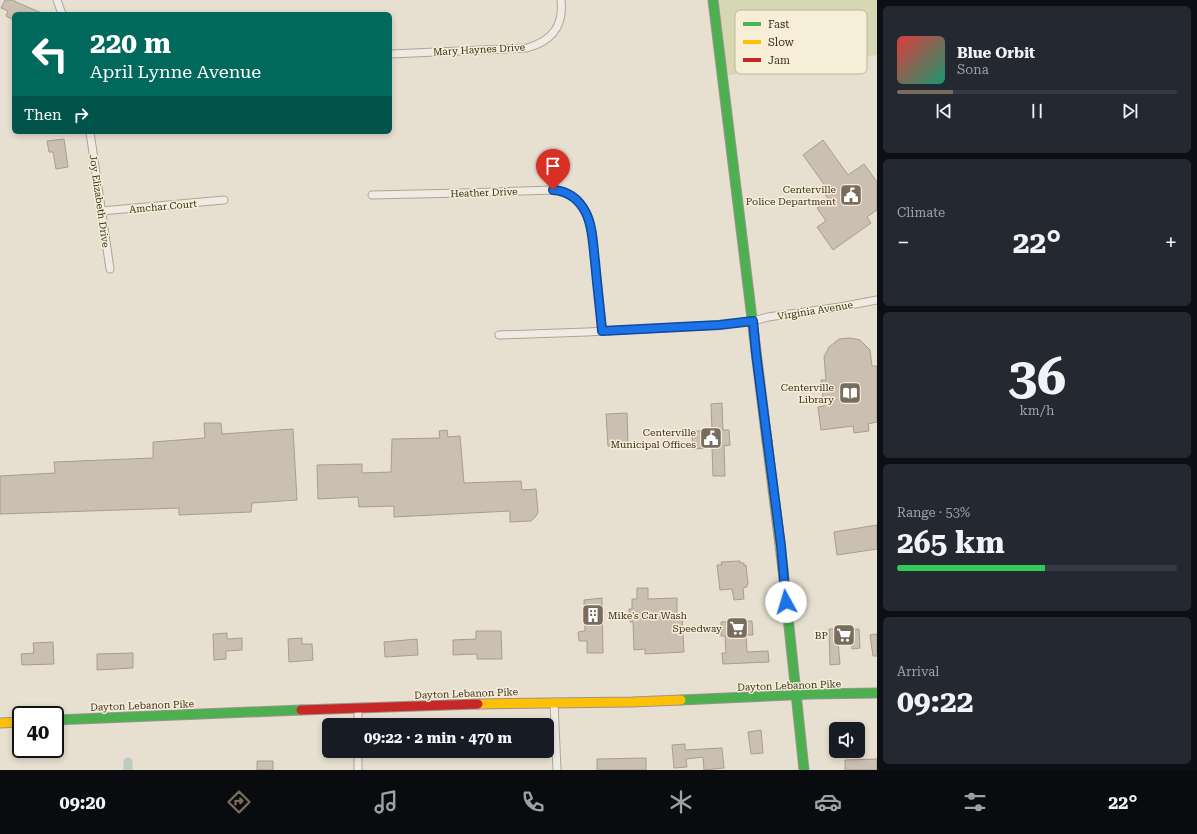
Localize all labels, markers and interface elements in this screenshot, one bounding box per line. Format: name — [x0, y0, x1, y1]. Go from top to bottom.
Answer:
legend — [735, 10, 867, 74]
text: Fast — [768, 18, 789, 31]
text: 220 m — [90, 27, 171, 60]
icon: left — [24, 28, 76, 80]
text: Slow — [768, 36, 795, 49]
street label: Mary Haynes Drive — [433, 42, 526, 57]
text: Blue Orbit — [957, 44, 1035, 62]
text: Jam — [768, 54, 790, 67]
text: April Lynne Avenue — [90, 61, 261, 82]
text: Sona — [957, 62, 989, 77]
icon: previous — [933, 100, 955, 122]
icon: pause — [1026, 100, 1048, 122]
icon: next — [1119, 100, 1141, 122]
icon: right — [70, 104, 92, 126]
text: Then — [24, 106, 62, 124]
pin — [536, 149, 570, 190]
street label: Joy Elizabeth Drive — [88, 154, 112, 249]
icon: arrive — [542, 155, 564, 177]
public building icon: Centerville Police Department — [838, 182, 864, 208]
place label: Centerville Police Department — [746, 184, 836, 207]
street label: Heather Drive — [450, 186, 518, 199]
street label: Amchar Court — [129, 198, 198, 215]
text: Climate — [897, 205, 945, 220]
text: 22° — [1013, 225, 1061, 260]
text: − — [897, 230, 909, 255]
text: + — [1165, 230, 1177, 255]
street label: Virginia Avenue — [776, 299, 854, 322]
text: 36 — [1008, 346, 1066, 407]
library icon: Centerville Library — [837, 380, 863, 406]
place label: Centerville Library — [781, 382, 834, 405]
text: km/h — [1020, 403, 1054, 418]
public building icon: Centerville Municipal Offices — [698, 425, 724, 451]
place label: Centerville Municipal Offices — [611, 427, 696, 450]
text: Range · 53% — [897, 505, 970, 520]
text: 265 km — [897, 525, 1005, 560]
position arrow — [765, 581, 807, 623]
building icon: Mike's Car Wash — [580, 602, 606, 628]
place label: Mike's Car Wash — [608, 610, 687, 621]
supermarket icon: Speedway — [724, 615, 750, 641]
supermarket icon: BP — [831, 622, 857, 648]
place label: Speedway — [673, 623, 722, 634]
place label: BP — [815, 630, 829, 641]
text: Arrival — [897, 664, 939, 679]
street label: Dayton Lebanon Pike — [737, 678, 842, 693]
text: 09:22 — [897, 684, 974, 719]
street label: Dayton Lebanon Pike — [414, 686, 519, 701]
street label: Dayton Lebanon Pike — [90, 698, 195, 713]
speed limit sign: 40 — [12, 706, 64, 758]
map controls — [829, 722, 865, 758]
button: sound — [829, 722, 865, 758]
text: 09:22 · 2 min · 470 m — [364, 729, 512, 747]
icon: directions — [225, 788, 253, 816]
icon: music — [372, 788, 400, 816]
icon: phone — [519, 788, 547, 816]
icon: climate — [667, 788, 695, 816]
icon: car — [814, 788, 842, 816]
icon: filters — [961, 788, 989, 816]
text: 09:20 — [60, 792, 106, 813]
text: 22° — [1108, 792, 1137, 813]

